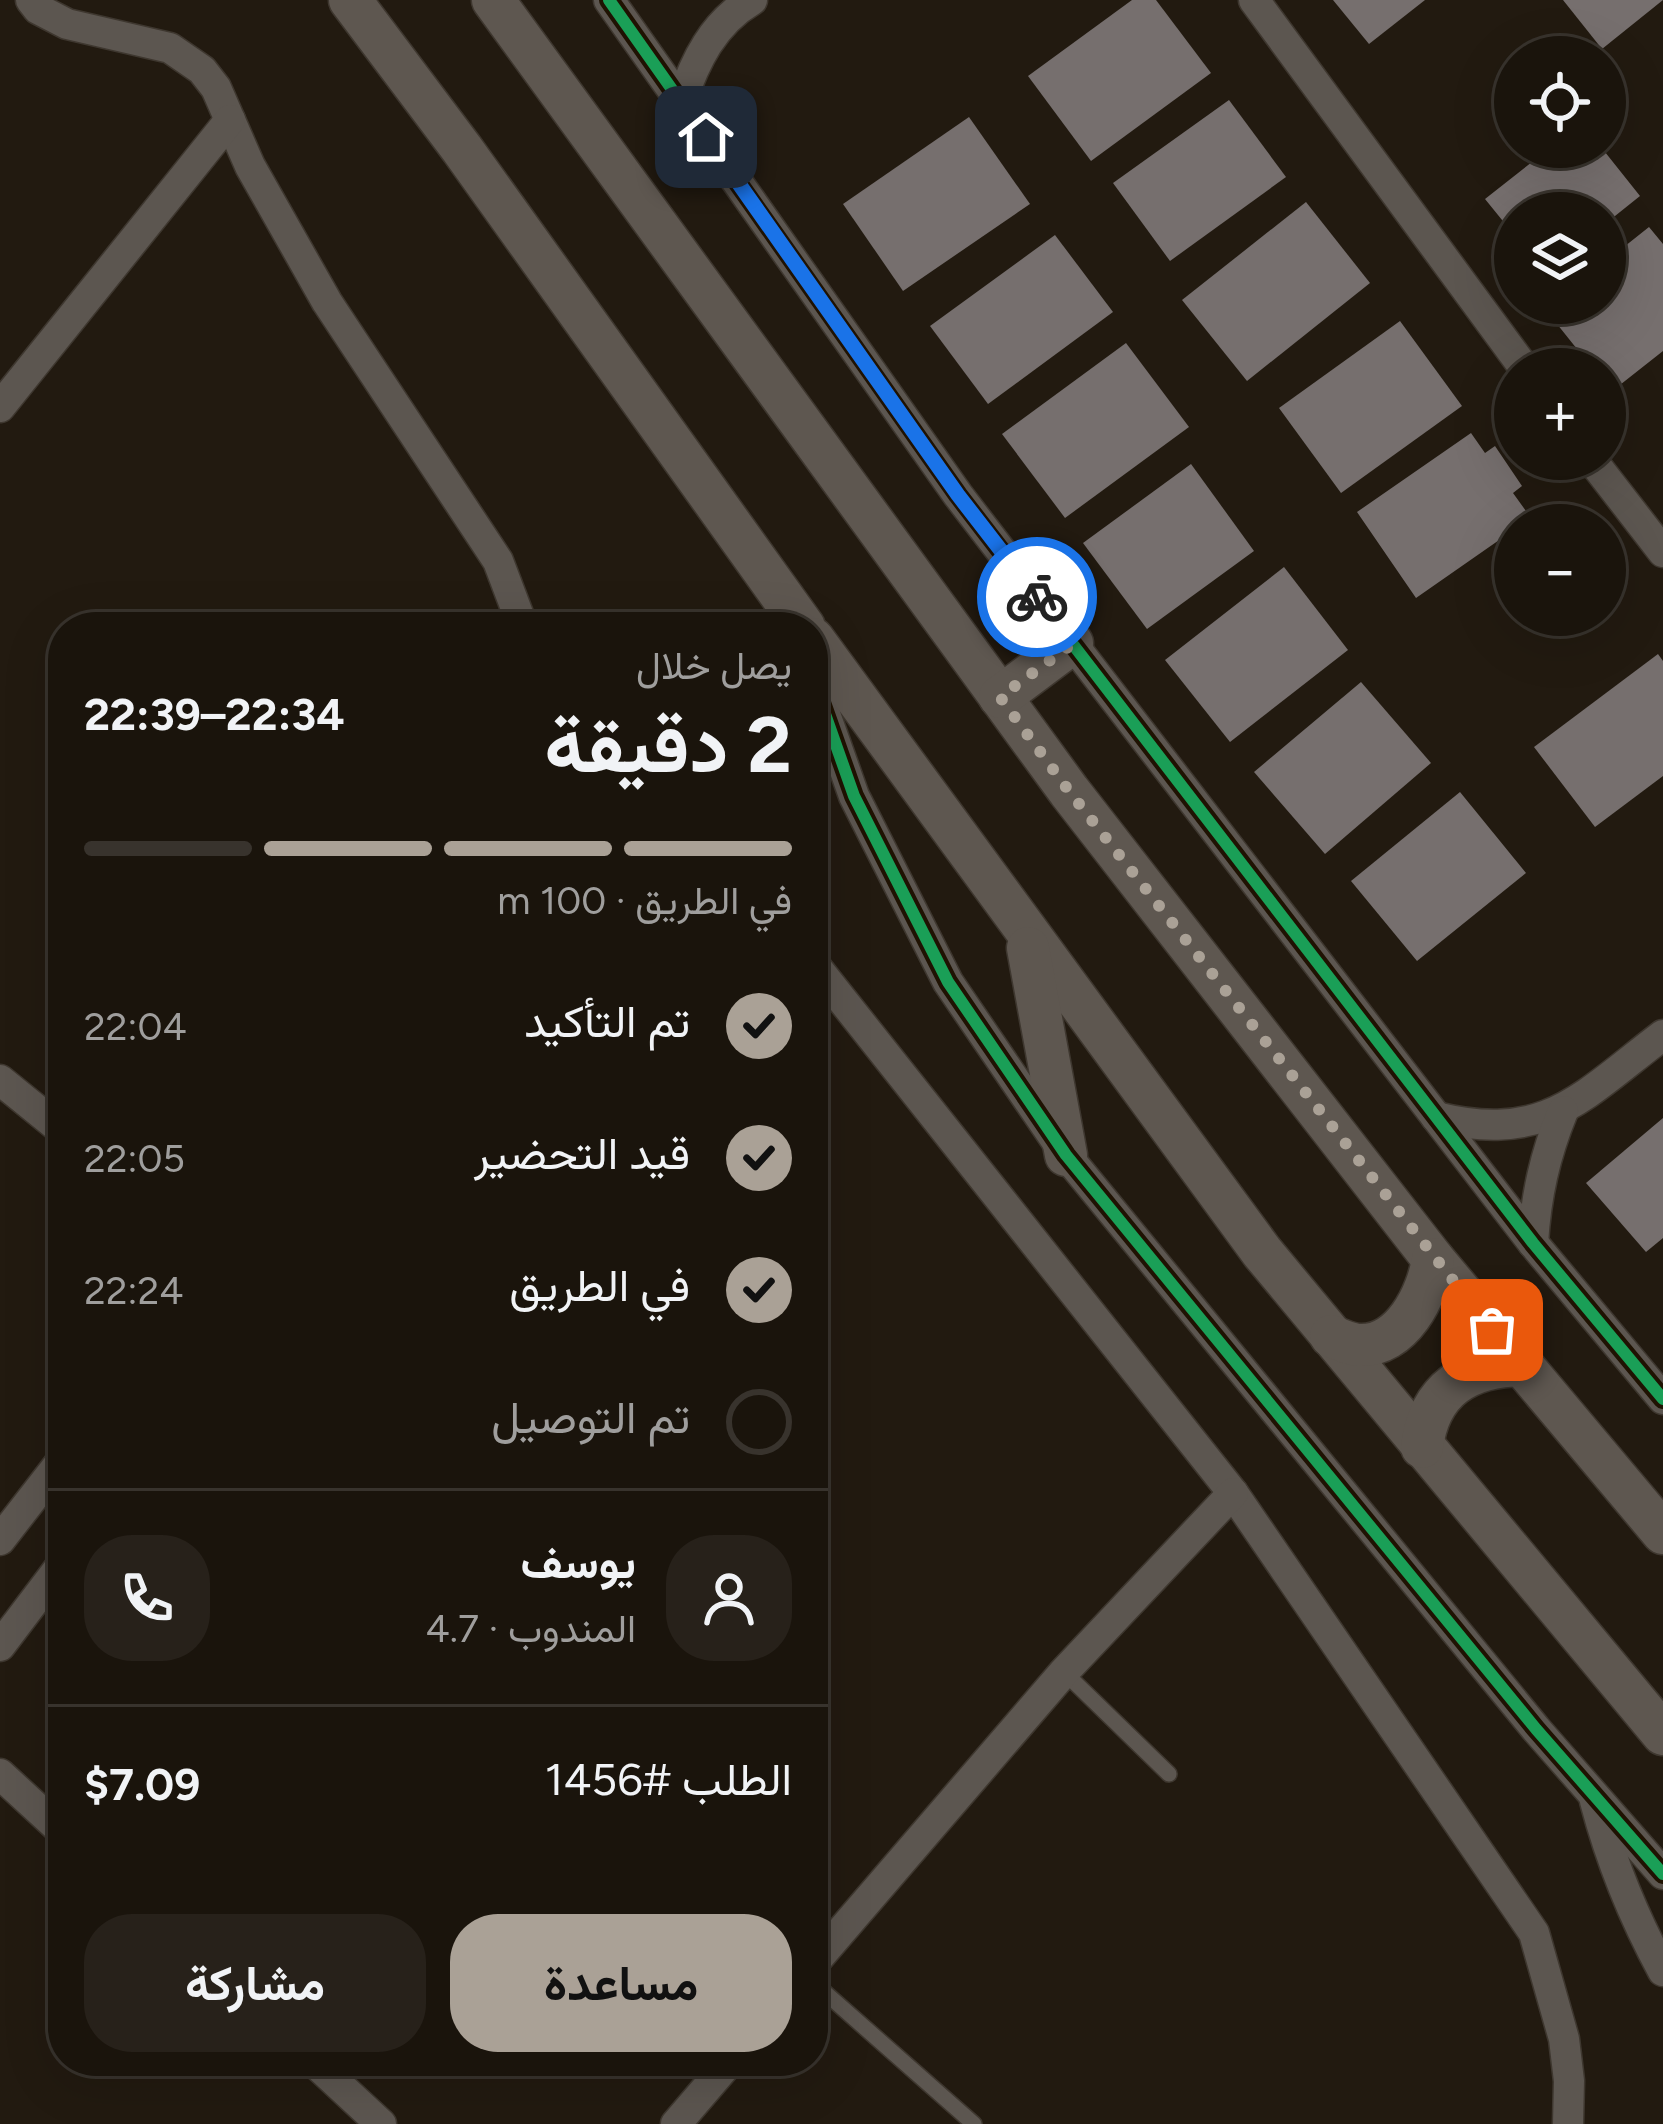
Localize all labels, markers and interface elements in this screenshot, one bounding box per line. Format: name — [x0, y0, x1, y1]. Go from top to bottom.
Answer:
map controls — [1494, 36, 1626, 636]
button: locate — [1494, 36, 1626, 168]
pin — [655, 86, 757, 188]
icon: home — [673, 104, 739, 170]
button: layers — [1494, 192, 1626, 324]
button: + — [1494, 348, 1626, 480]
button: − — [1494, 504, 1626, 636]
courier — [977, 537, 1097, 657]
icon: bike — [1004, 564, 1070, 630]
text: يصل خلال — [636, 642, 792, 689]
text: 22:34–22:39 — [84, 687, 345, 741]
text: 2 دقيقة — [544, 698, 792, 792]
text: في الطريق · 100 m — [497, 877, 792, 924]
icon: check — [726, 993, 792, 1059]
text: تم التأكيد — [524, 994, 690, 1048]
text: 22:04 — [84, 1003, 187, 1050]
icon: check — [726, 1125, 792, 1191]
text: قيد التحضير — [474, 1126, 690, 1180]
text: 22:05 — [84, 1135, 185, 1182]
icon: check — [726, 1257, 792, 1323]
text: في الطريق — [509, 1258, 690, 1312]
text: 22:24 — [84, 1267, 184, 1314]
pin — [1441, 1279, 1543, 1381]
icon: bag — [1459, 1297, 1525, 1363]
text: تم التوصيل — [491, 1390, 690, 1444]
button: phone — [84, 1535, 210, 1661]
text: يوسف — [521, 1535, 636, 1589]
button: person — [666, 1535, 792, 1661]
text: المندوب · 4.7 — [426, 1605, 636, 1652]
text: الطلب #1456 — [545, 1752, 792, 1806]
text: $7.09 — [84, 1757, 200, 1811]
button: مشاركة — [84, 1914, 426, 2052]
button: مساعدة — [450, 1914, 792, 2052]

